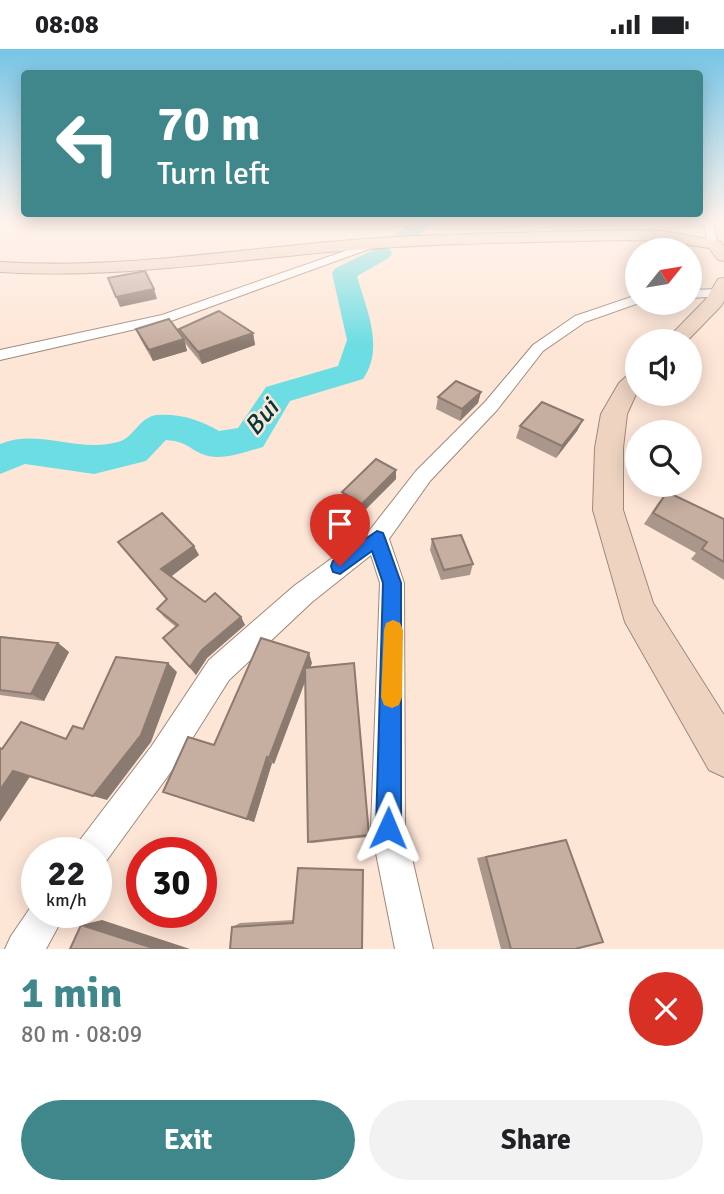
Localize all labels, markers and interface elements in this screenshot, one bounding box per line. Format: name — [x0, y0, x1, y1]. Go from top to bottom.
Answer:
text: 08:08 — [35, 9, 99, 41]
text: 70 m — [157, 94, 260, 154]
icon: left — [42, 98, 133, 189]
text: Turn left — [157, 154, 270, 193]
north arrow — [625, 238, 702, 315]
map controls — [625, 238, 702, 497]
button: sound — [625, 329, 702, 406]
water label: Bui — [238, 391, 288, 442]
button: search — [625, 420, 702, 497]
pin — [310, 494, 370, 566]
icon: arrive — [321, 505, 359, 543]
position arrow — [351, 791, 425, 865]
speed limit sign: 30 — [126, 837, 217, 928]
text: 22 — [48, 852, 85, 895]
text: km/h — [46, 889, 87, 911]
text: 1 min — [21, 968, 122, 1019]
button: close — [629, 972, 703, 1046]
text: 80 m · 08:09 — [21, 1020, 142, 1049]
button: Exit — [21, 1100, 355, 1180]
button: Share — [369, 1100, 703, 1180]

